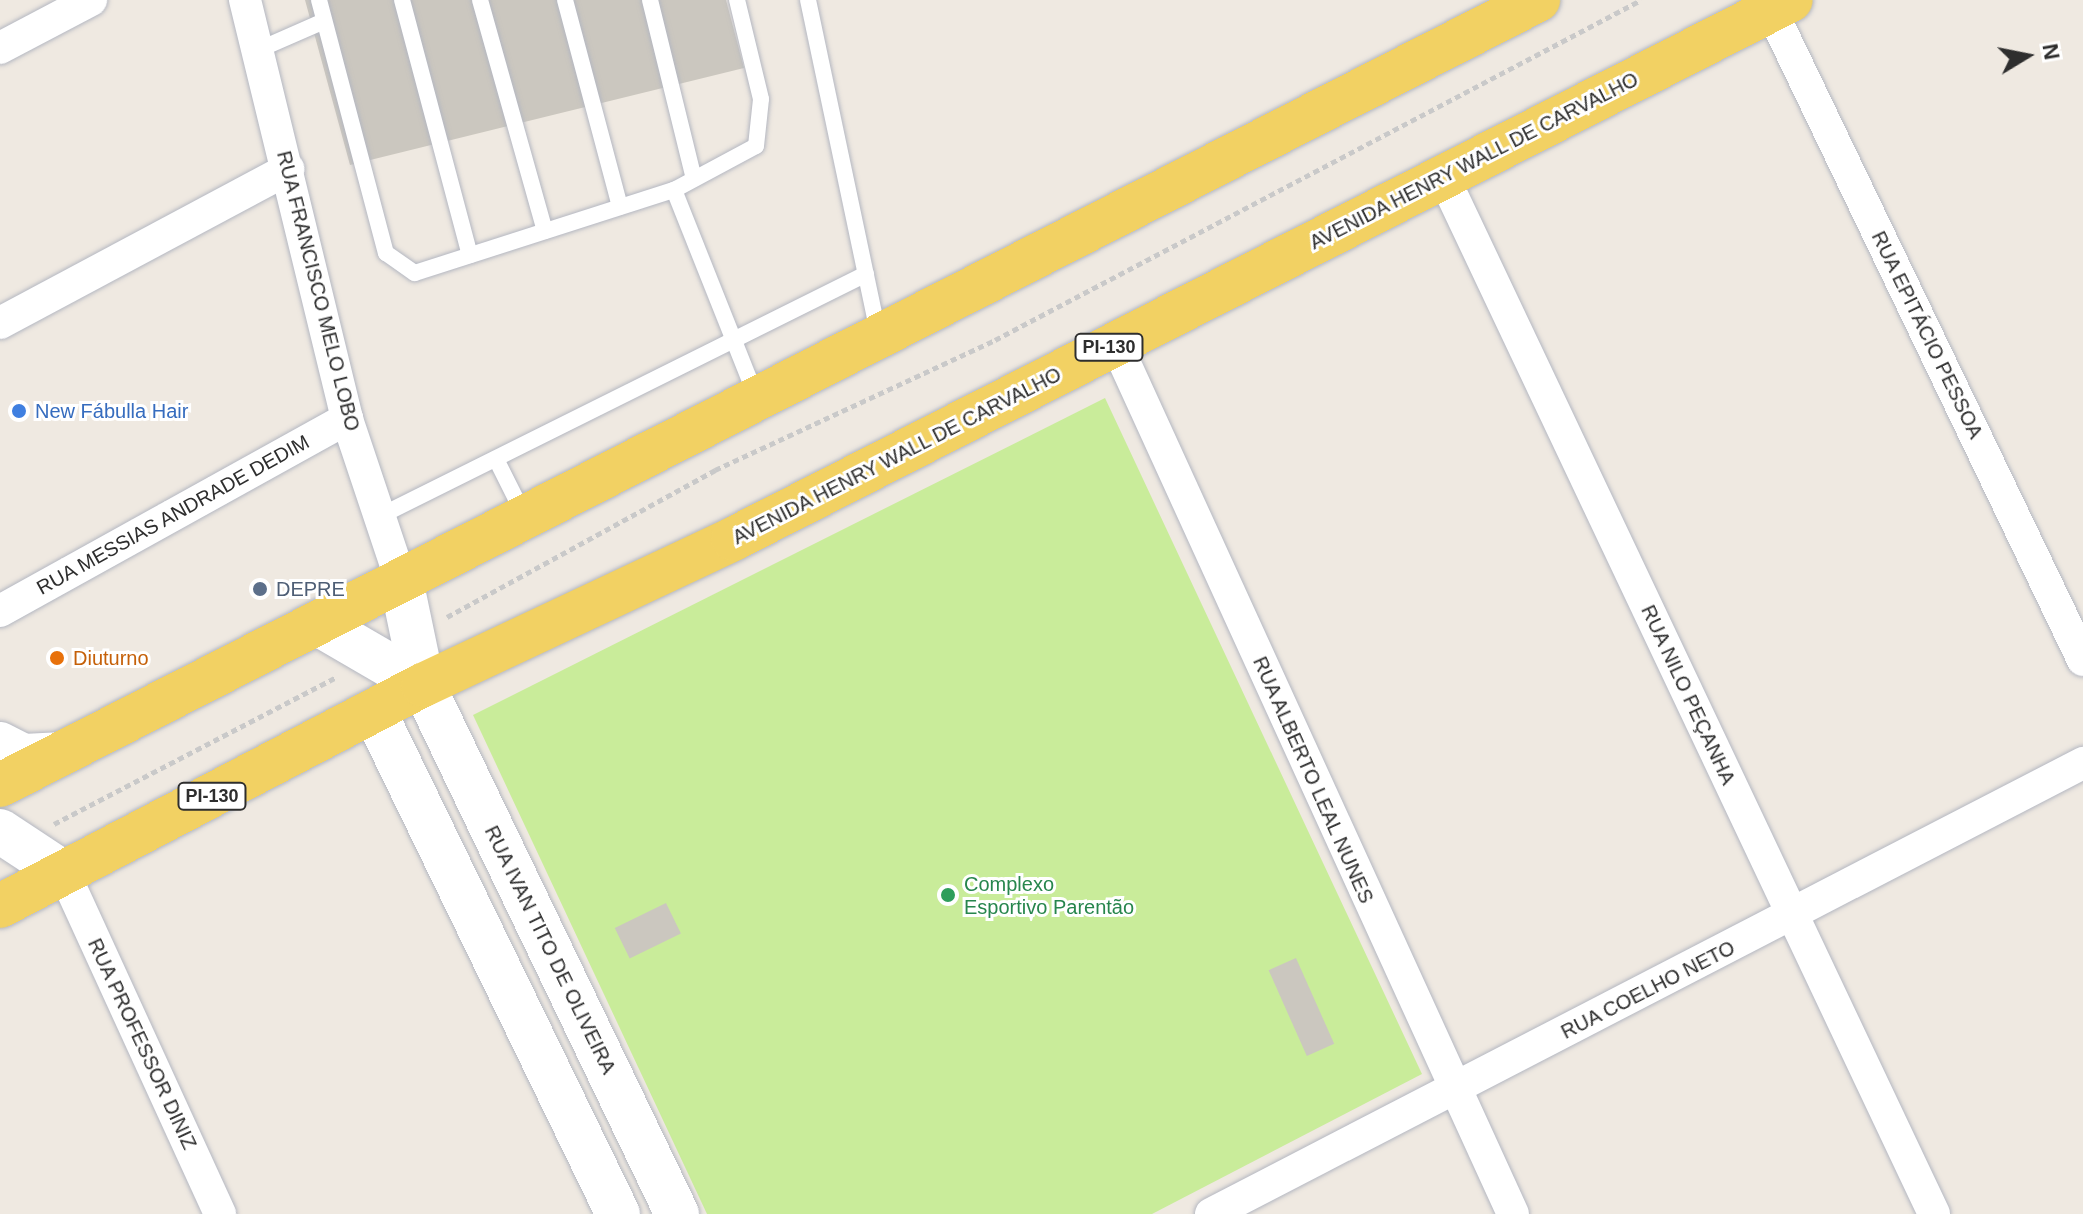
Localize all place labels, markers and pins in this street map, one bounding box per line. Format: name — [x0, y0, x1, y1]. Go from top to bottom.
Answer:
place label: New Fábulla Hair — [35, 399, 188, 423]
marker: New Fábulla Hair — [10, 402, 28, 420]
place label: DEPRE — [276, 577, 345, 601]
marker: DEPRE — [251, 580, 269, 598]
place label: Diuturno — [73, 646, 149, 670]
marker: Diuturno — [48, 649, 66, 667]
place label: Complexo Esportivo Parentão — [964, 872, 1134, 919]
marker: Complexo Esportivo Parentão — [939, 886, 957, 904]

